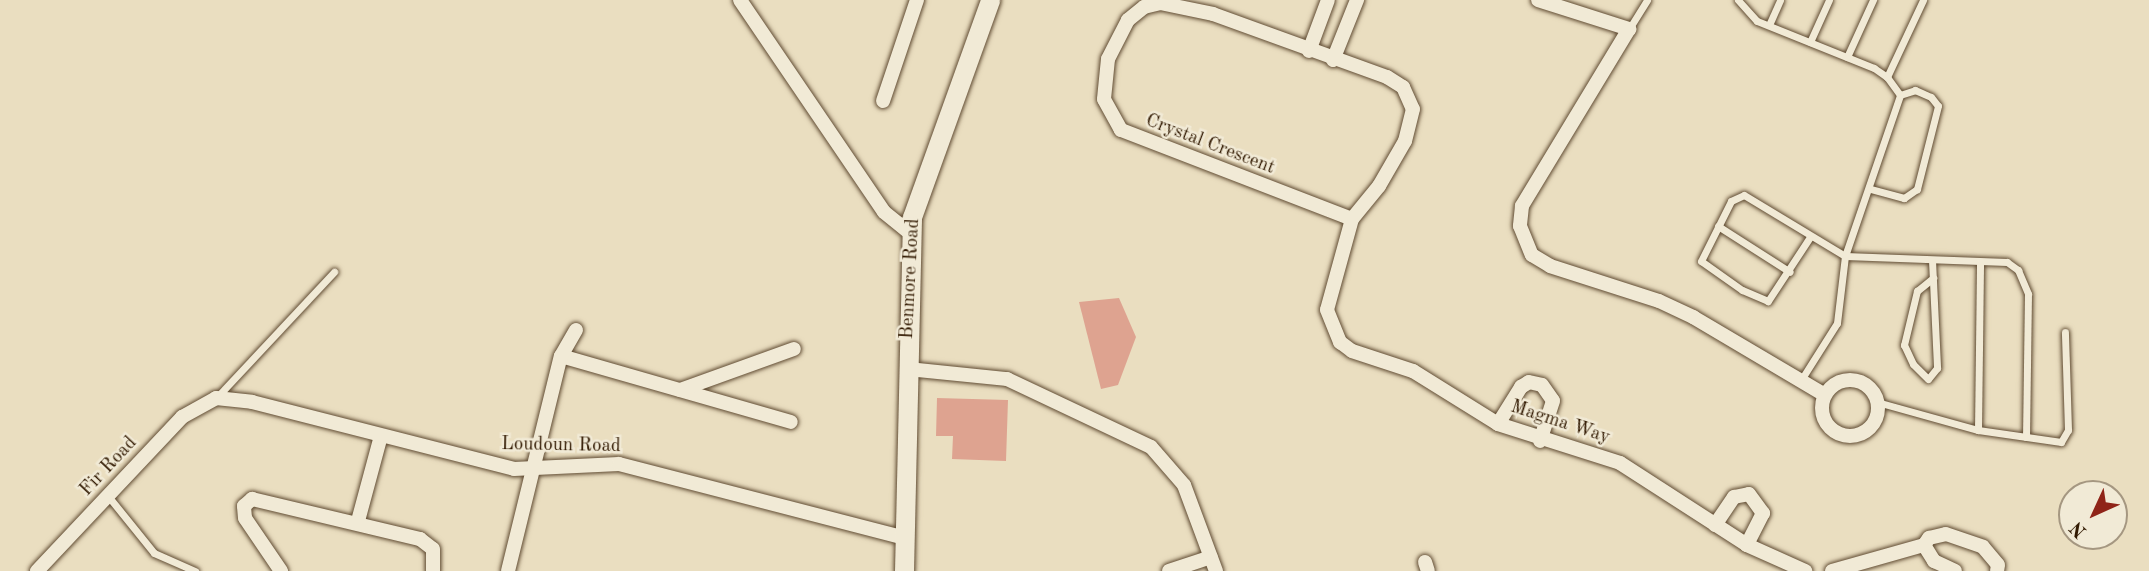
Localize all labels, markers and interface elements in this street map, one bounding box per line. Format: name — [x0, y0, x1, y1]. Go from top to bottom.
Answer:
street label: Crystal Crescent — [1142, 110, 1278, 180]
street label: Benmore Road — [896, 218, 926, 340]
street label: Magma Way — [1507, 396, 1613, 450]
street label: Fir Road — [76, 432, 142, 502]
street label: Loudoun Road — [501, 434, 621, 458]
north arrow — [2058, 480, 2128, 550]
text: N — [2067, 517, 2091, 541]

